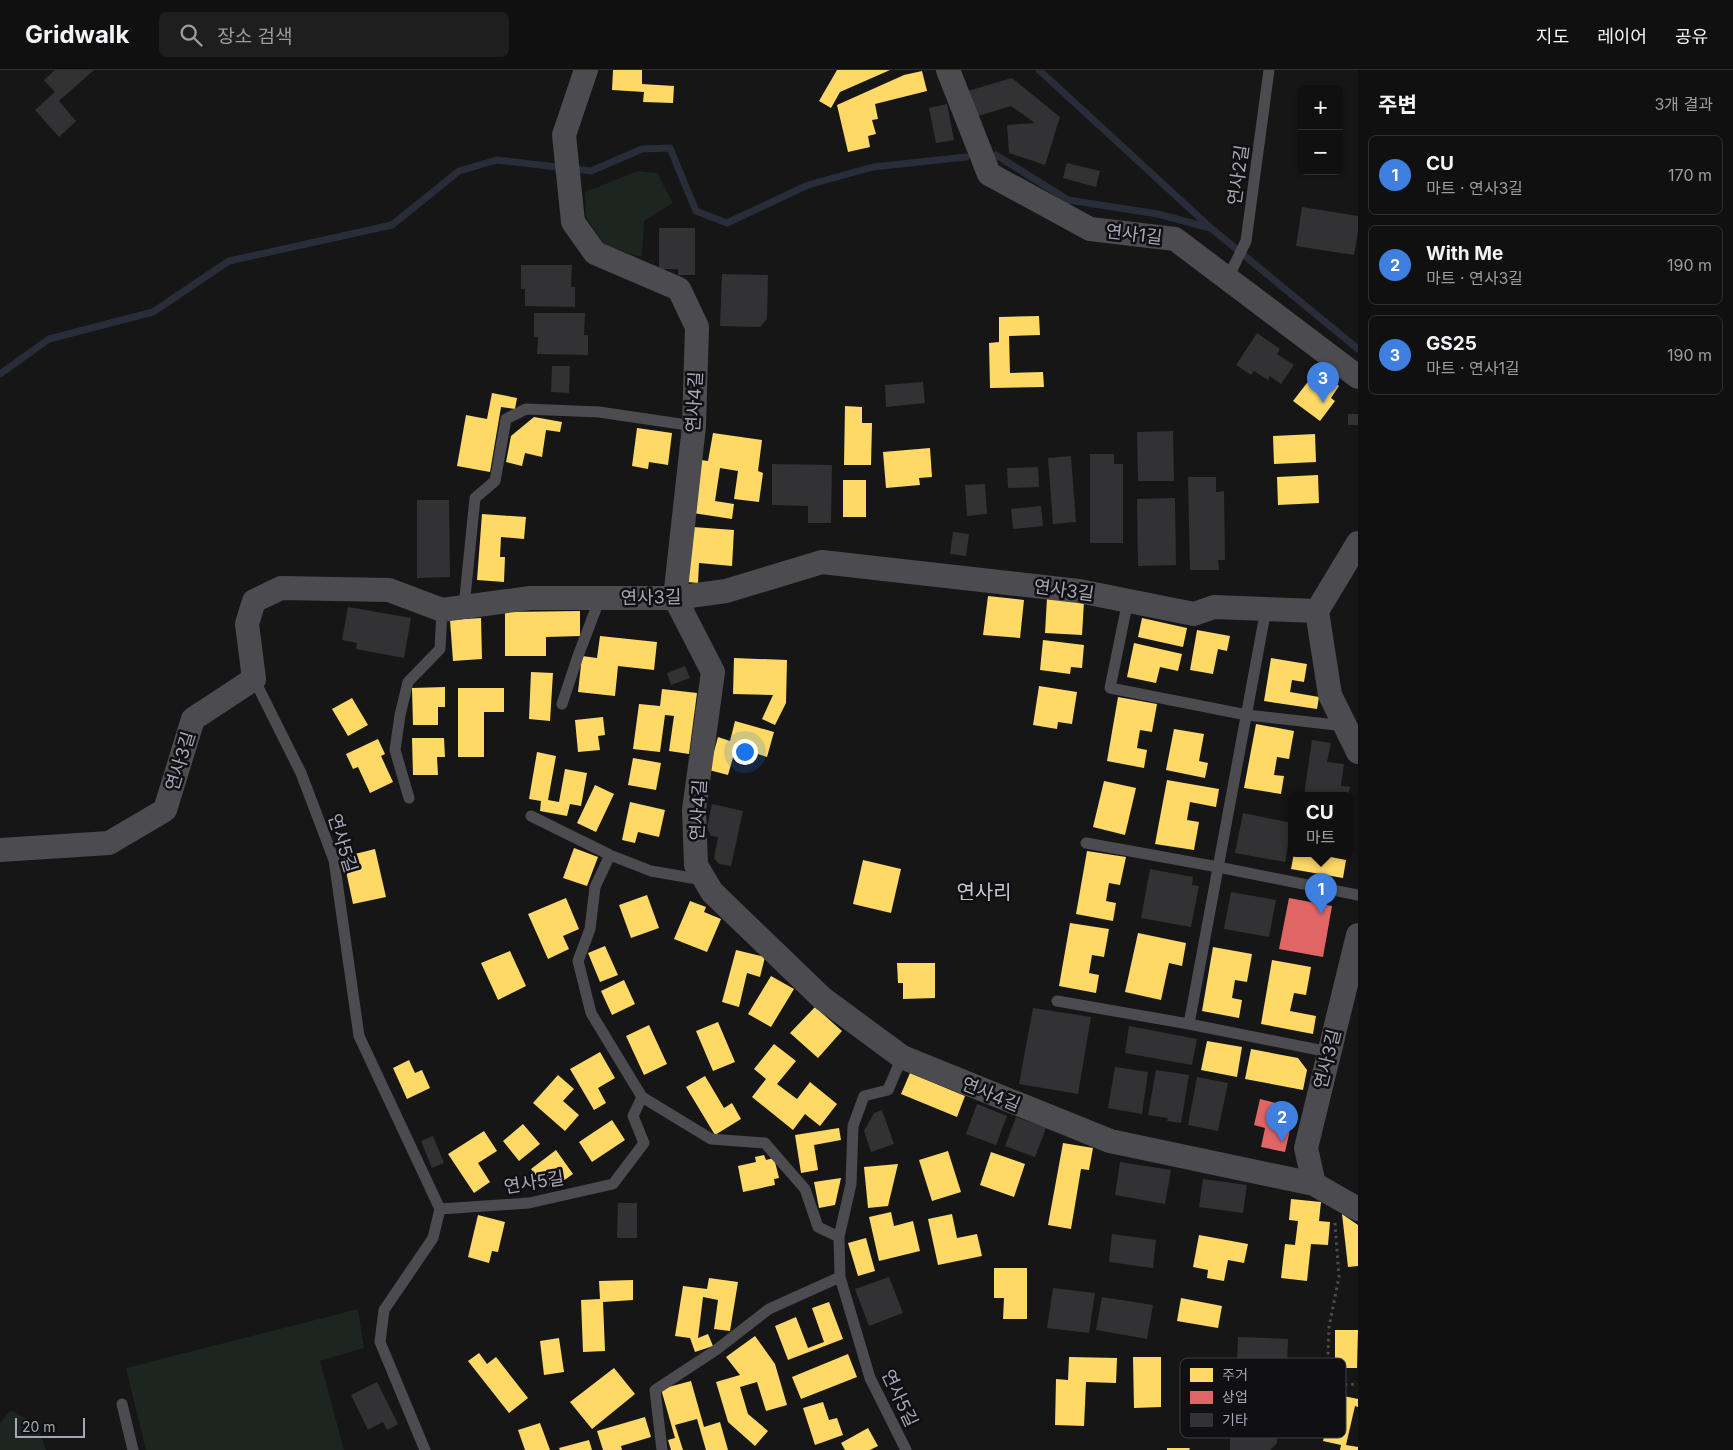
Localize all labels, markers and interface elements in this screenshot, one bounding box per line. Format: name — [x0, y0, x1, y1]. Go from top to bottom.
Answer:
search box — [159, 12, 509, 57]
text: Gridwalk — [25, 20, 129, 49]
icon: search — [177, 21, 205, 49]
text: 장소 검색 — [217, 25, 293, 48]
text: 지도 — [1536, 26, 1569, 47]
text: 레이어 — [1597, 26, 1647, 47]
text: 공유 — [1675, 26, 1708, 47]
map controls — [1298, 85, 1343, 175]
button: + — [1298, 85, 1343, 130]
text: 주변 — [1378, 92, 1417, 117]
text: 3개 결과 — [1654, 94, 1713, 114]
button: − — [1298, 130, 1343, 175]
street label: 연사2길 — [1223, 143, 1253, 207]
text: CU — [1426, 152, 1454, 175]
text: 1 — [1392, 165, 1398, 185]
text: 170 m — [1668, 165, 1712, 185]
text: 마트 · 연사3길 — [1426, 178, 1523, 198]
street label: 연사1길 — [1104, 220, 1164, 248]
text: With Me — [1426, 242, 1503, 265]
text: 2 — [1390, 255, 1400, 275]
text: 190 m — [1667, 255, 1712, 275]
text: 마트 · 연사3길 — [1426, 268, 1523, 288]
text: GS25 — [1426, 332, 1477, 355]
text: 3 — [1390, 345, 1400, 365]
text: 190 m — [1667, 345, 1712, 365]
text: 마트 · 연사1길 — [1426, 358, 1520, 378]
pin: 3 — [1307, 362, 1339, 403]
street label: 연사4길 — [682, 371, 706, 433]
street label: 연사3길 — [1032, 575, 1096, 605]
street label: 연사3길 — [620, 586, 682, 608]
street label: 연사3길 — [161, 729, 199, 793]
your location — [732, 739, 758, 765]
street label: 연사4길 — [686, 779, 710, 841]
popup — [1288, 792, 1353, 857]
text: CU — [1306, 801, 1334, 824]
street label: 연사5길 — [324, 811, 362, 875]
text: 마트 — [1306, 827, 1335, 847]
pin: 1 — [1305, 873, 1337, 914]
district label: 연사리 — [956, 880, 1012, 904]
street label: 연사3길 — [1309, 1027, 1345, 1091]
street label: 연사4길 — [959, 1073, 1023, 1115]
pin: 2 — [1266, 1101, 1298, 1142]
street label: 연사5길 — [502, 1167, 566, 1197]
legend — [1180, 1358, 1346, 1438]
street label: 연사5길 — [878, 1366, 922, 1430]
text: 주거 — [1222, 1366, 1248, 1383]
text: 상업 — [1222, 1388, 1248, 1405]
text: 기타 — [1222, 1411, 1248, 1428]
scale bar — [15, 1415, 85, 1438]
text: 20 m — [22, 1418, 56, 1435]

